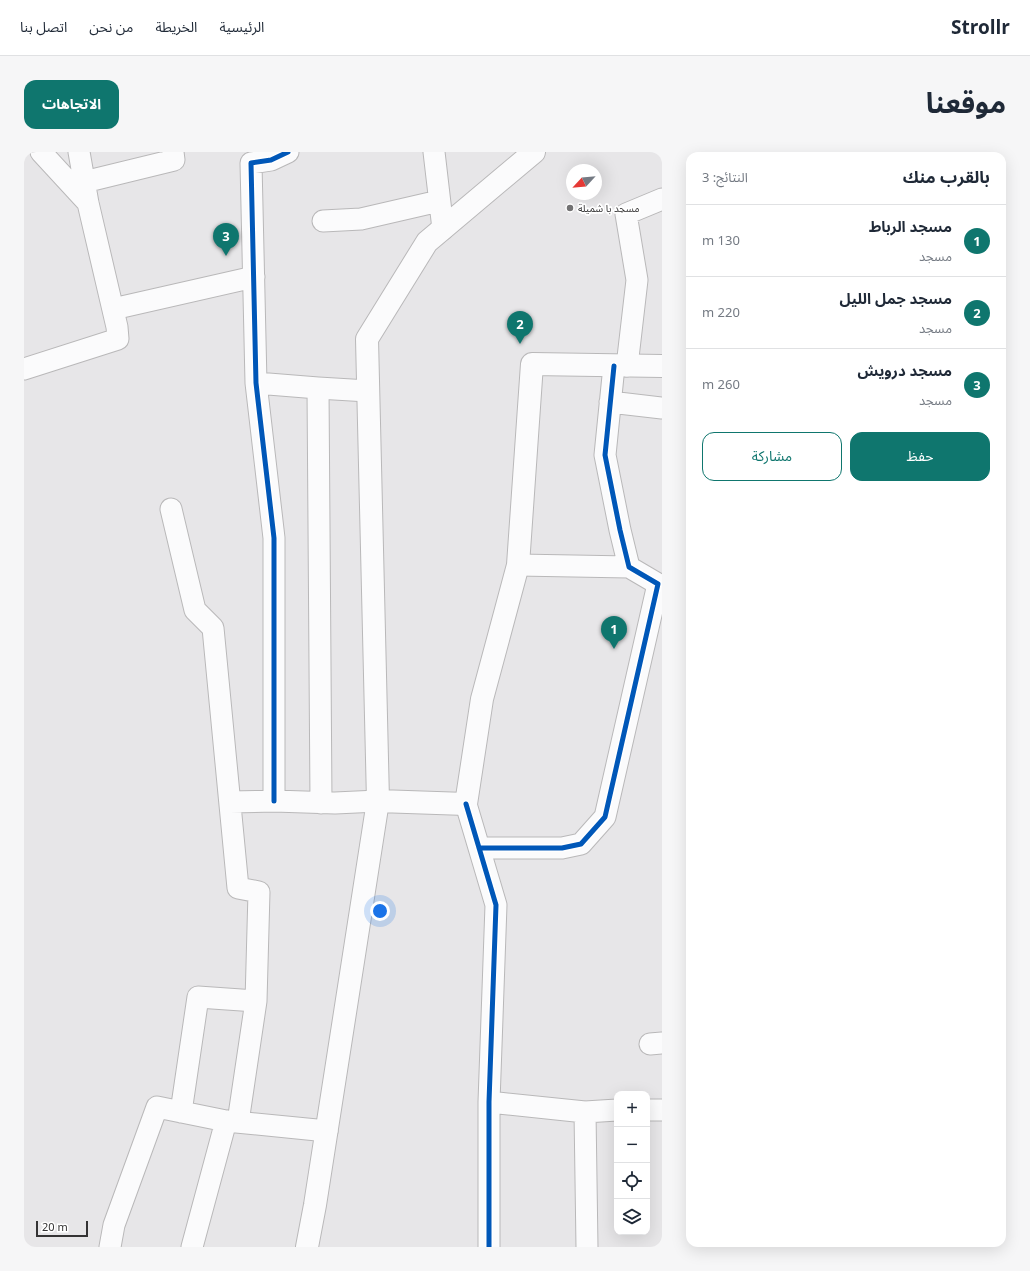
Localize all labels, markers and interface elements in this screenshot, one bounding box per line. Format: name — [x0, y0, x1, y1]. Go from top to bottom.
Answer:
text: Strollr — [951, 8, 1010, 48]
text: اتصل بنا — [20, 13, 67, 42]
text: من نحن — [89, 13, 133, 42]
text: الخريطة — [155, 13, 197, 42]
text: الرئيسية — [219, 13, 264, 42]
text: موقعنا — [926, 75, 1006, 134]
button: الاتجاهات — [24, 80, 119, 129]
text: بالقرب منك — [903, 160, 990, 196]
north arrow — [566, 164, 602, 200]
text: النتائج: 3 — [702, 164, 748, 192]
place label: مسجد با شميلة — [578, 198, 639, 219]
marker: مسجد با شميلة — [565, 203, 575, 213]
text: مسجد الرباط — [869, 211, 952, 243]
pin: 3 — [213, 223, 239, 256]
text: 130 m — [702, 227, 740, 255]
text: 1 — [973, 228, 981, 256]
text: مسجد — [919, 243, 952, 271]
text: مسجد جمل الليل — [839, 283, 952, 315]
text: 220 m — [702, 299, 740, 327]
text: 2 — [973, 300, 981, 328]
pin: 2 — [507, 311, 533, 344]
text: مسجد — [919, 315, 952, 343]
text: مسجد درويش — [857, 355, 952, 387]
text: 260 m — [702, 371, 740, 399]
text: 3 — [973, 372, 981, 400]
text: مسجد — [919, 387, 952, 415]
button: مشاركة — [702, 432, 842, 481]
button: حفظ — [850, 432, 990, 481]
pin: 1 — [601, 616, 627, 649]
your location — [370, 901, 390, 921]
map controls — [614, 1091, 650, 1235]
button: + — [614, 1091, 650, 1127]
button: − — [614, 1127, 650, 1163]
button: locate — [614, 1163, 650, 1199]
button: layers — [614, 1199, 650, 1235]
text: 20 m — [42, 1216, 68, 1239]
scale bar — [36, 1219, 88, 1238]

